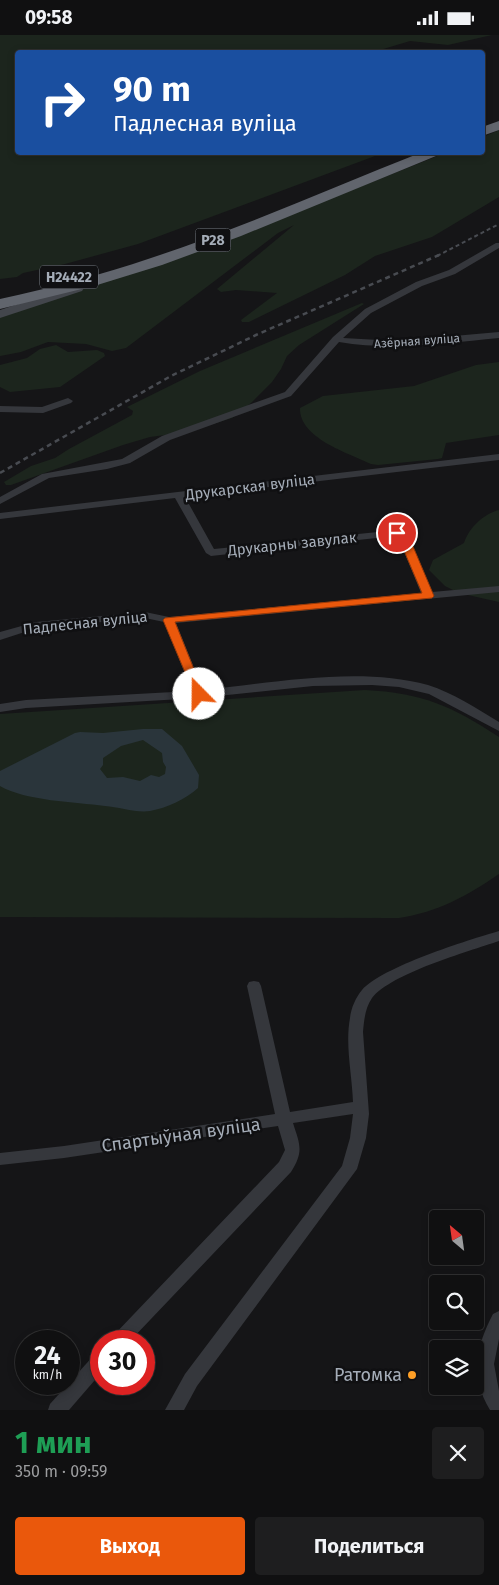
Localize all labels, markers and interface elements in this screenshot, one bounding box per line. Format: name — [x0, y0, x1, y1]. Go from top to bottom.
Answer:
text: 09:58 — [25, 6, 73, 29]
text: 90 m — [113, 68, 191, 110]
icon: right — [30, 70, 95, 135]
text: Падлесная вуліца — [113, 110, 297, 137]
road number: Р28 — [196, 229, 230, 251]
road number: Н24422 — [40, 265, 98, 288]
street label: Азёрная вуліца — [374, 331, 460, 351]
street label: Друкарская вуліца — [183, 470, 316, 504]
pin — [376, 512, 418, 554]
icon: arrive — [383, 519, 411, 547]
street label: Друкарны завулак — [226, 528, 358, 560]
street label: Падлесная вуліца — [22, 608, 148, 638]
position arrow — [172, 667, 224, 719]
street label: Спартыўная вуліца — [100, 1113, 262, 1157]
north arrow — [429, 1210, 484, 1265]
map controls — [429, 1210, 484, 1395]
button: search — [429, 1275, 484, 1330]
speed limit sign: 30 — [90, 1330, 155, 1395]
button: layers — [429, 1340, 484, 1395]
text: 24 — [34, 1341, 61, 1371]
place label: Ратомка — [334, 1364, 402, 1386]
text: km/h — [33, 1368, 62, 1382]
marker: Ратомка — [406, 1369, 418, 1381]
text: 1 мин — [15, 1425, 92, 1461]
button: close — [432, 1427, 484, 1479]
text: 350 m · 09:59 — [15, 1462, 107, 1481]
button: Выход — [15, 1517, 245, 1575]
button: Поделиться — [255, 1517, 484, 1575]

